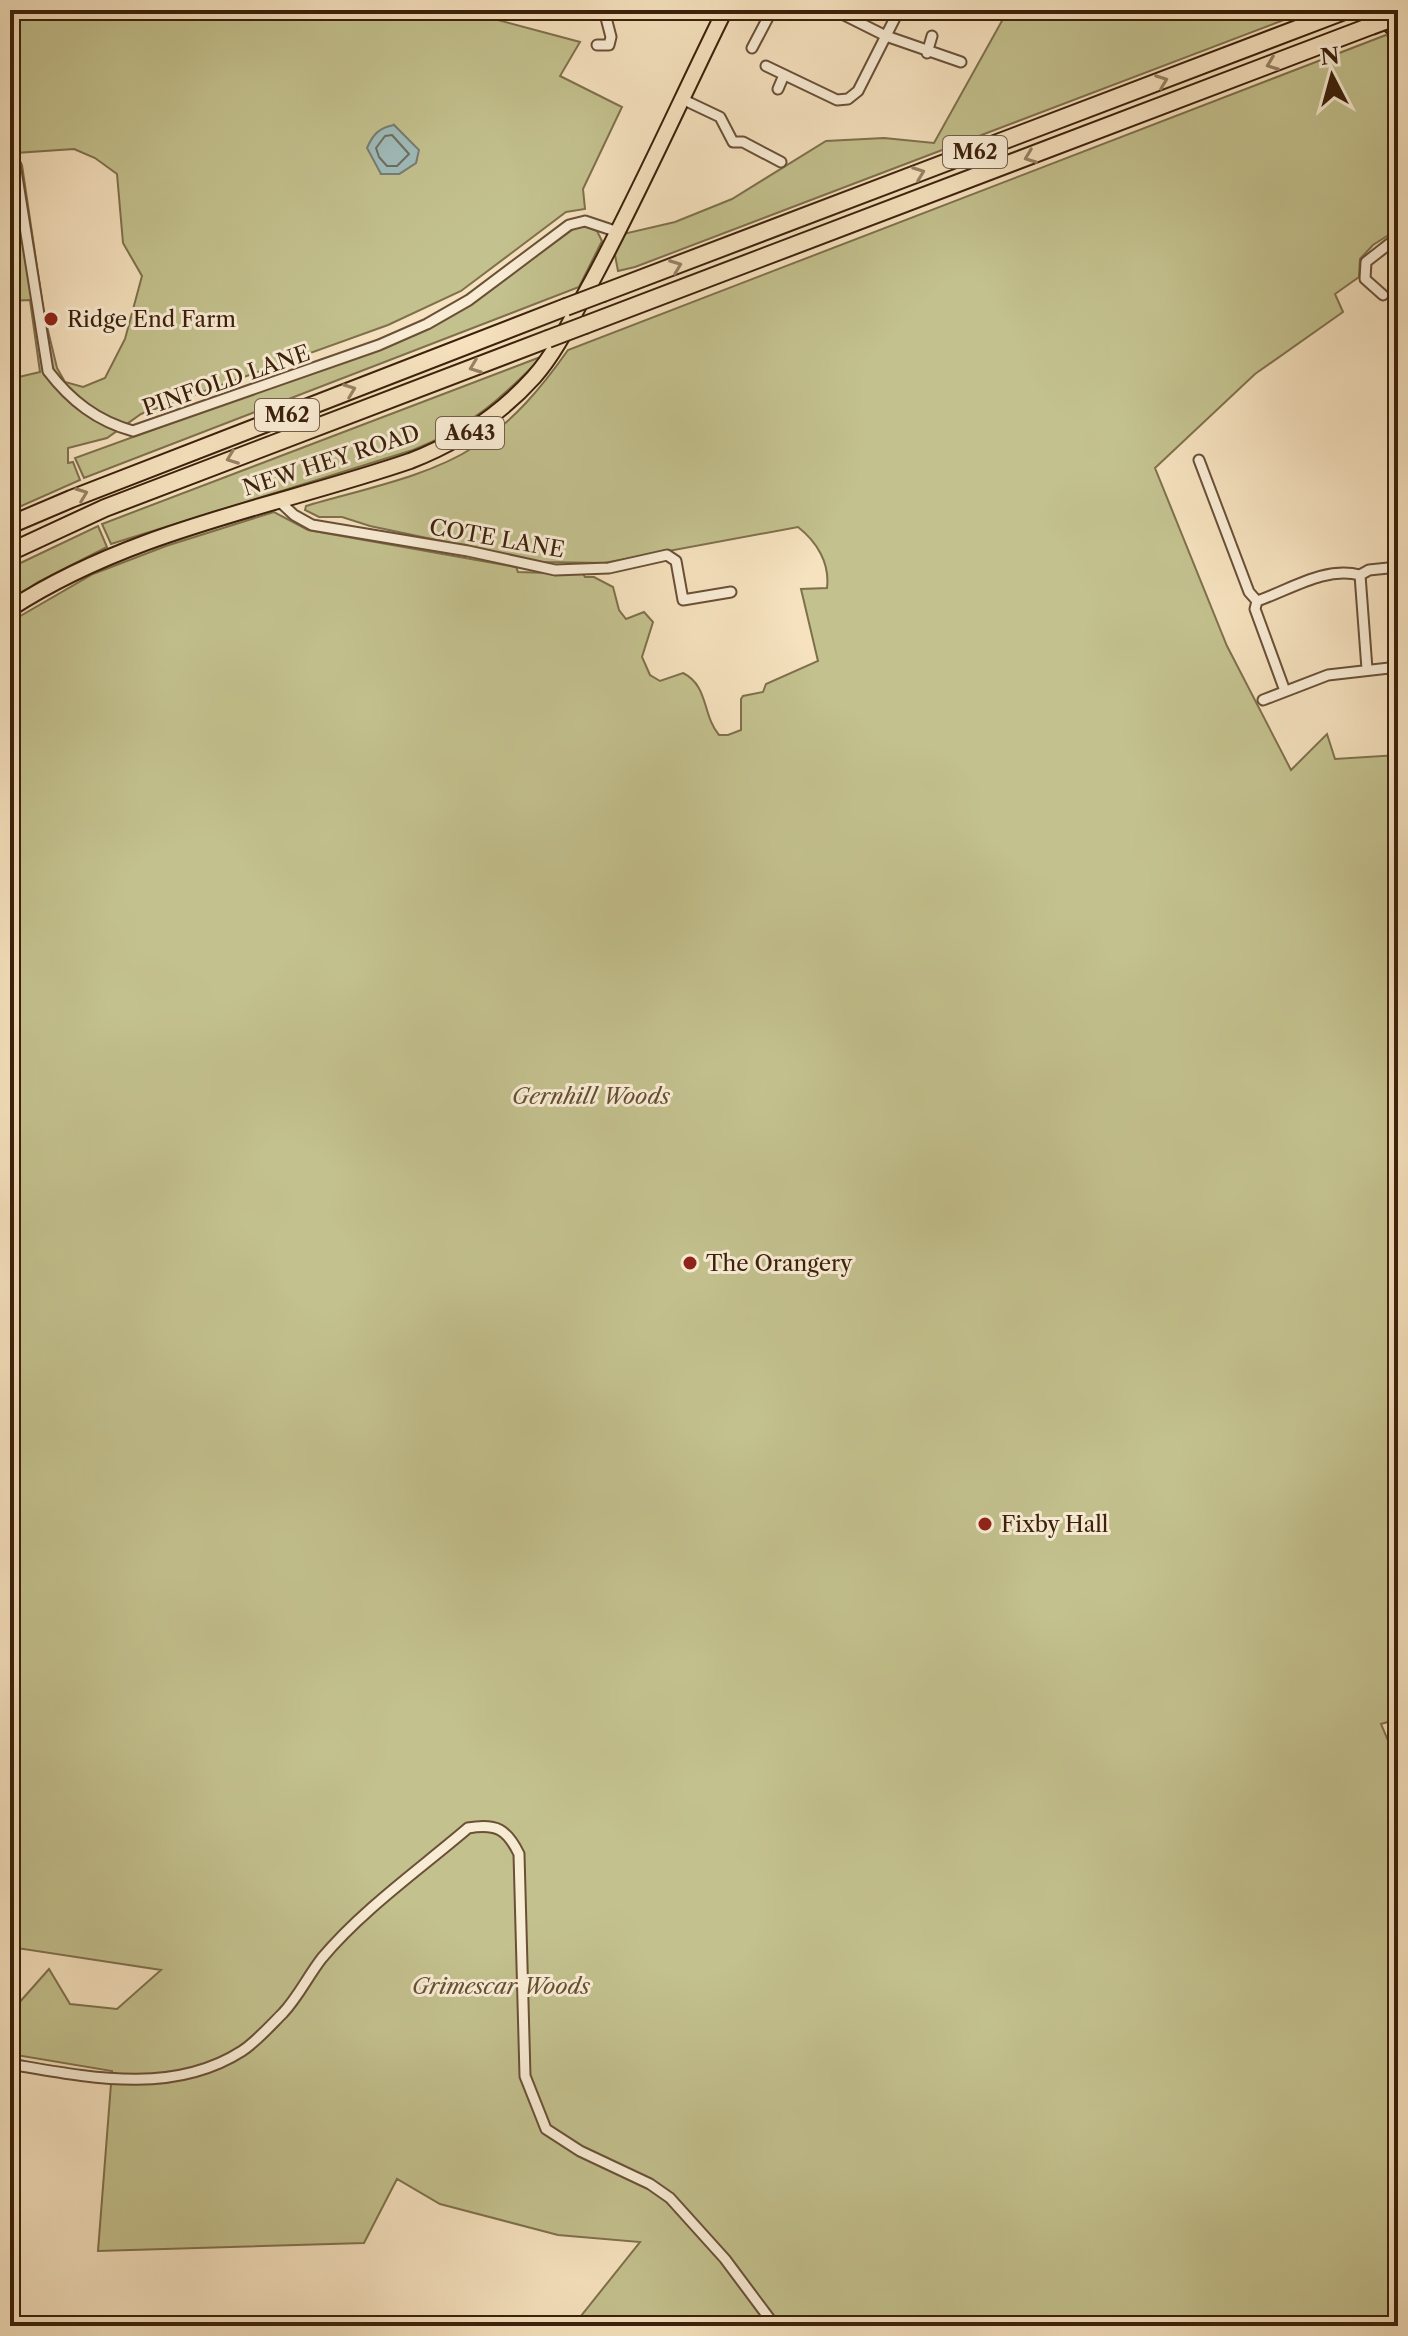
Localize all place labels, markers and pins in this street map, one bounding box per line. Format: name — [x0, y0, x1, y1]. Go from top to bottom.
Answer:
place label: Ridge End Farm — [67, 306, 236, 333]
marker: Ridge End Farm — [42, 310, 60, 328]
place label: The Orangery — [706, 1250, 853, 1277]
marker: The Orangery — [681, 1254, 699, 1272]
place label: Fixby Hall — [1001, 1511, 1109, 1538]
marker: Fixby Hall — [976, 1515, 994, 1533]

